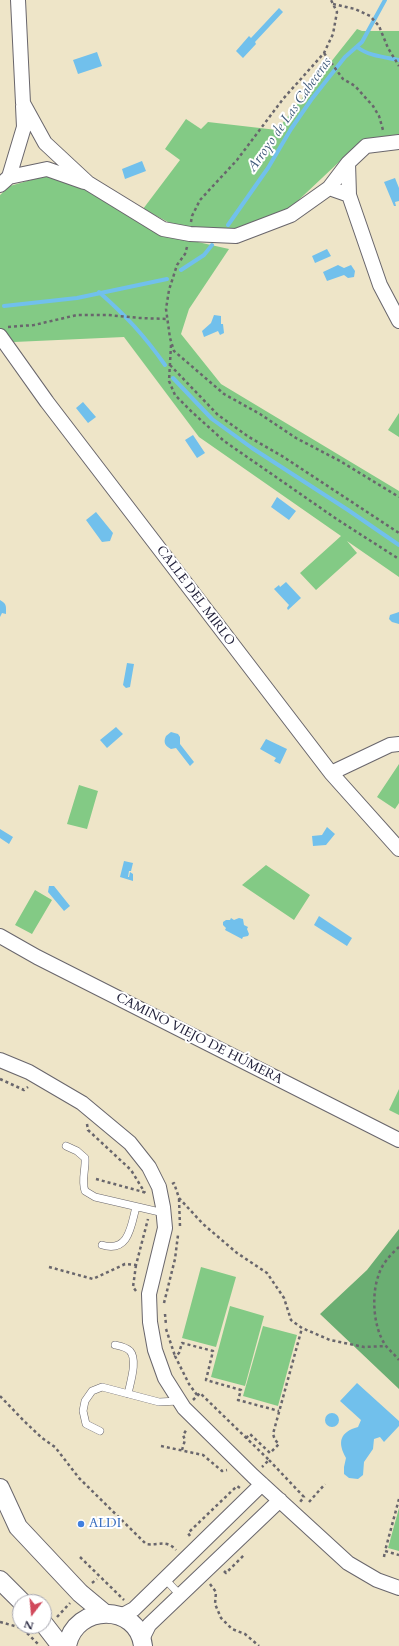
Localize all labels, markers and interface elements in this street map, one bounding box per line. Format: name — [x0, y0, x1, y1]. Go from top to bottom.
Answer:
water label: Arroyo de Las Cabeceras — [244, 55, 336, 175]
street label: CALLE DEL MIRLO — [152, 543, 238, 649]
street label: CAMINO VIEJO DE HÚMERA — [113, 990, 285, 1088]
place label: ALDI — [89, 1516, 121, 1532]
marker: ALDI — [76, 1519, 86, 1529]
north arrow — [12, 1594, 52, 1634]
text: N — [22, 1617, 35, 1634]

